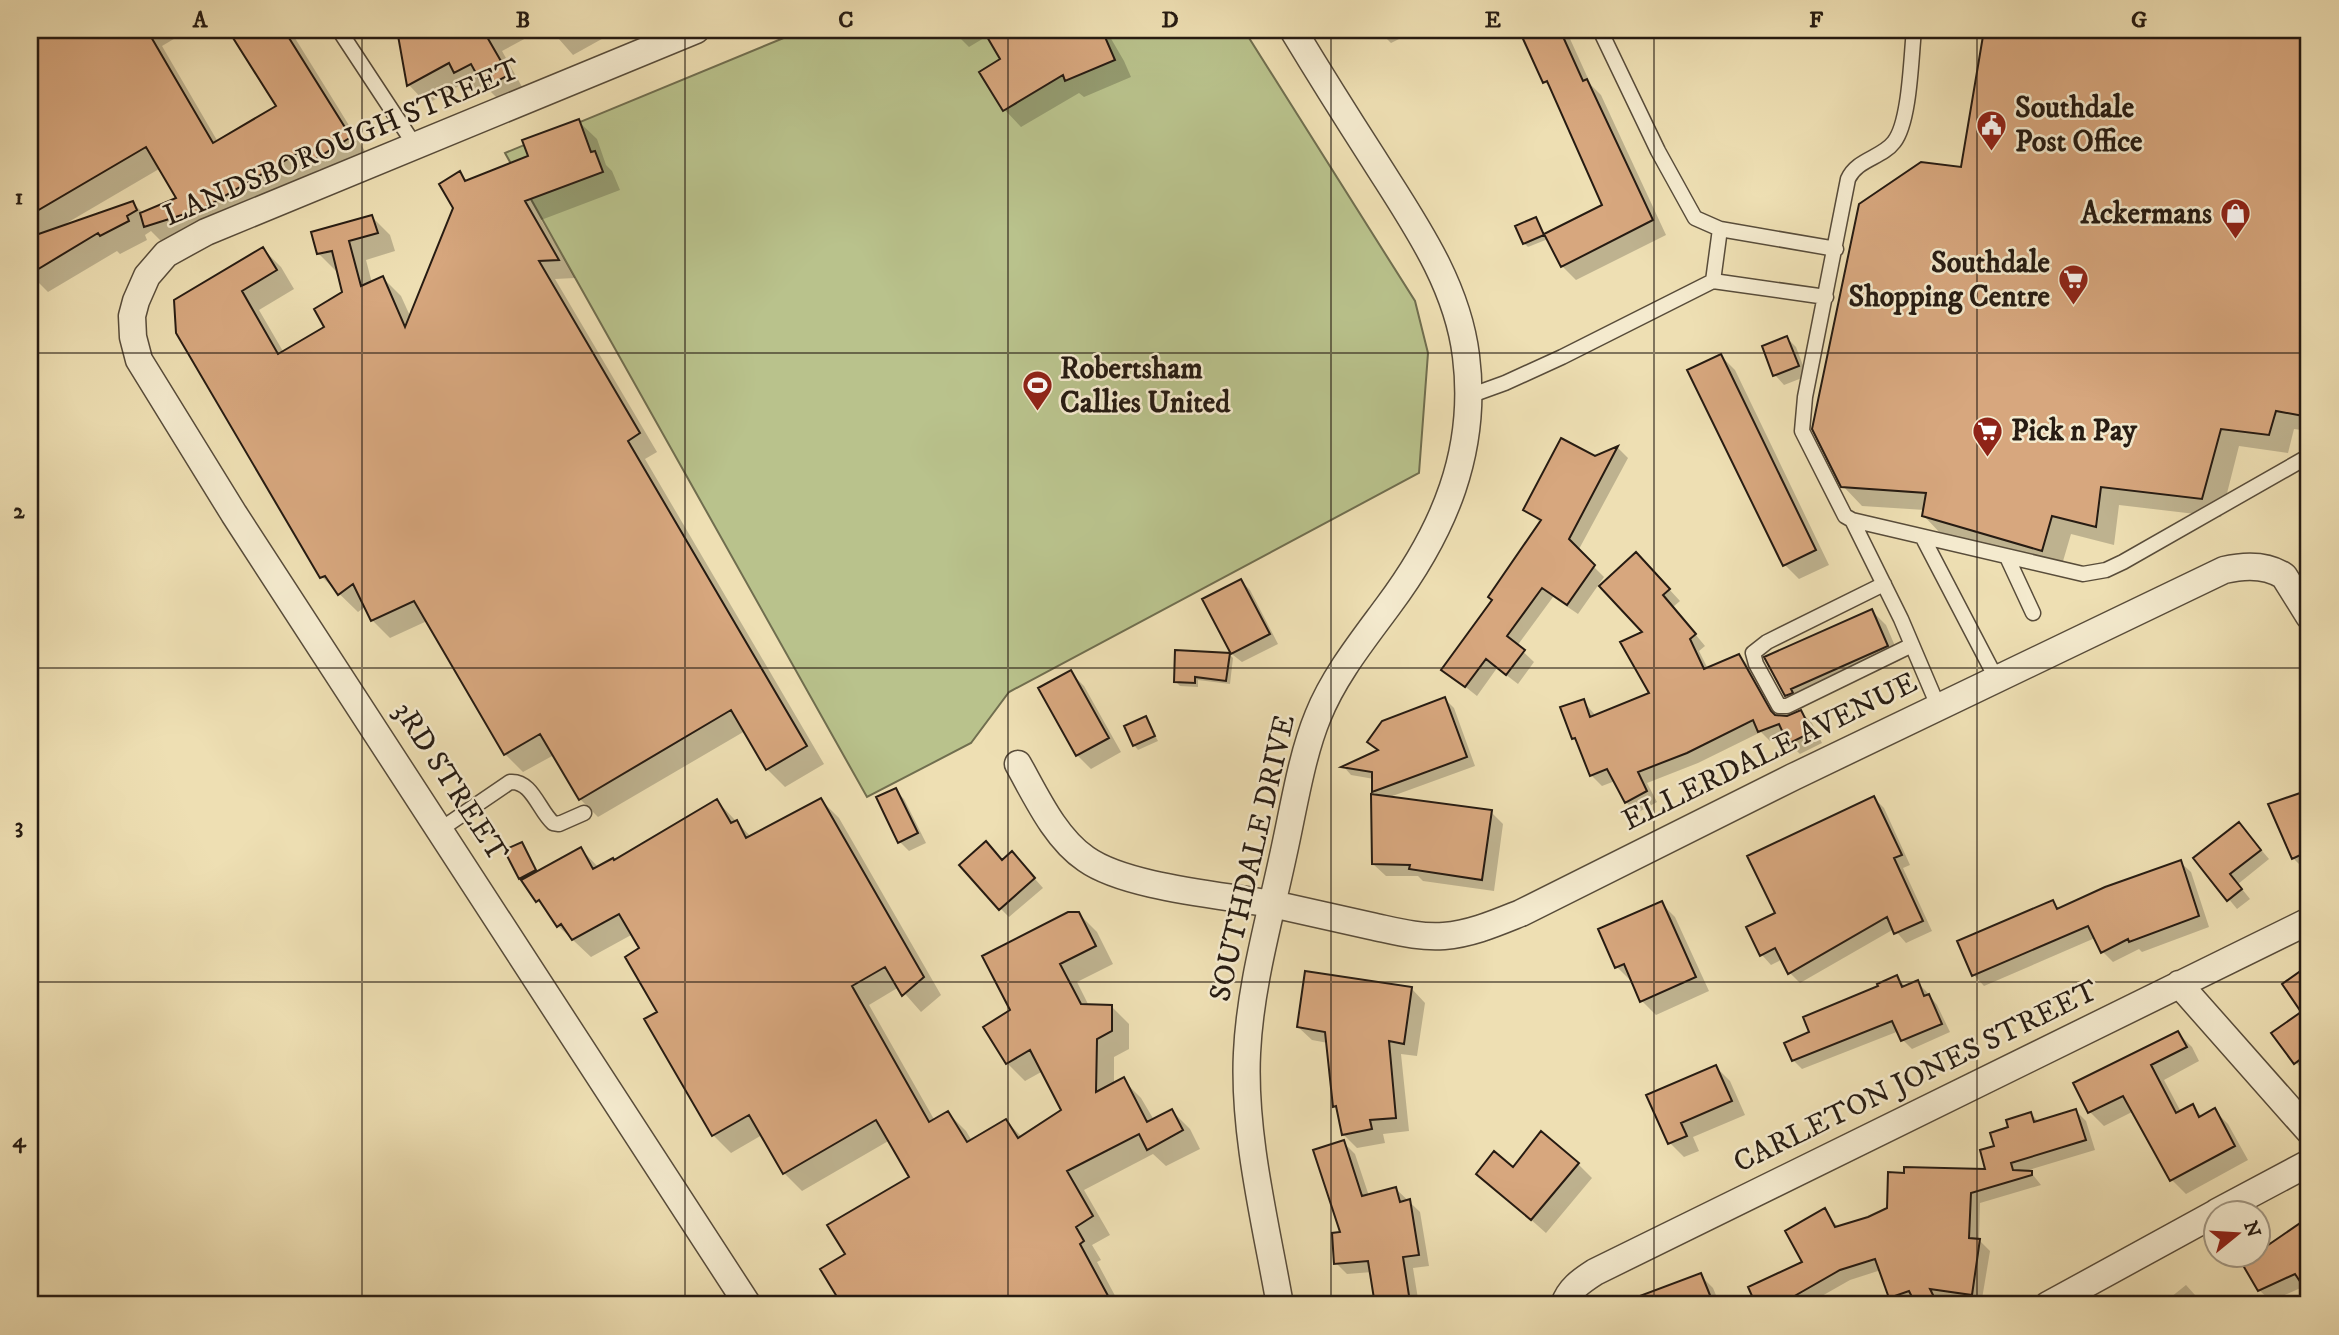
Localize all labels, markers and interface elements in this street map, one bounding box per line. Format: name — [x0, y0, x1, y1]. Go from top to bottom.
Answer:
text: A — [192, 6, 209, 35]
text: B — [516, 6, 530, 35]
text: C — [838, 6, 854, 35]
text: D — [1161, 6, 1179, 35]
text: E — [1485, 6, 1501, 35]
text: F — [1809, 6, 1824, 35]
text: G — [2131, 6, 2147, 35]
street label: LANDSBOROUGH STREET — [158, 51, 526, 235]
place label: Southdale Post Office — [2015, 90, 2143, 161]
public building icon: Southdale Post Office — [1975, 108, 2009, 152]
text: 1 — [15, 183, 23, 212]
place label: Ackermans — [2080, 196, 2212, 233]
shop icon: Ackermans — [2218, 197, 2252, 241]
place label: Southdale Shopping Centre — [1848, 245, 2051, 316]
supermarket icon: Southdale Shopping Centre — [2056, 263, 2090, 307]
place label: Robertsham Callies United — [1060, 351, 1231, 422]
sports icon: Robertsham Callies United — [1020, 369, 1054, 413]
place label: Pick n Pay — [2011, 413, 2137, 450]
supermarket icon: Pick n Pay — [1971, 414, 2005, 458]
text: 2 — [13, 497, 25, 526]
street label: ELLERDALE AVENUE — [1616, 664, 1924, 840]
street label: 3RD STREET — [384, 695, 516, 869]
street label: SOUTHDALE DRIVE — [1202, 711, 1304, 1005]
text: 3 — [15, 812, 23, 841]
street label: CARLETON JONES STREET — [1728, 972, 2104, 1181]
text: 4 — [12, 1126, 27, 1155]
north arrow — [2202, 1198, 2272, 1268]
text: N — [2238, 1218, 2265, 1241]

